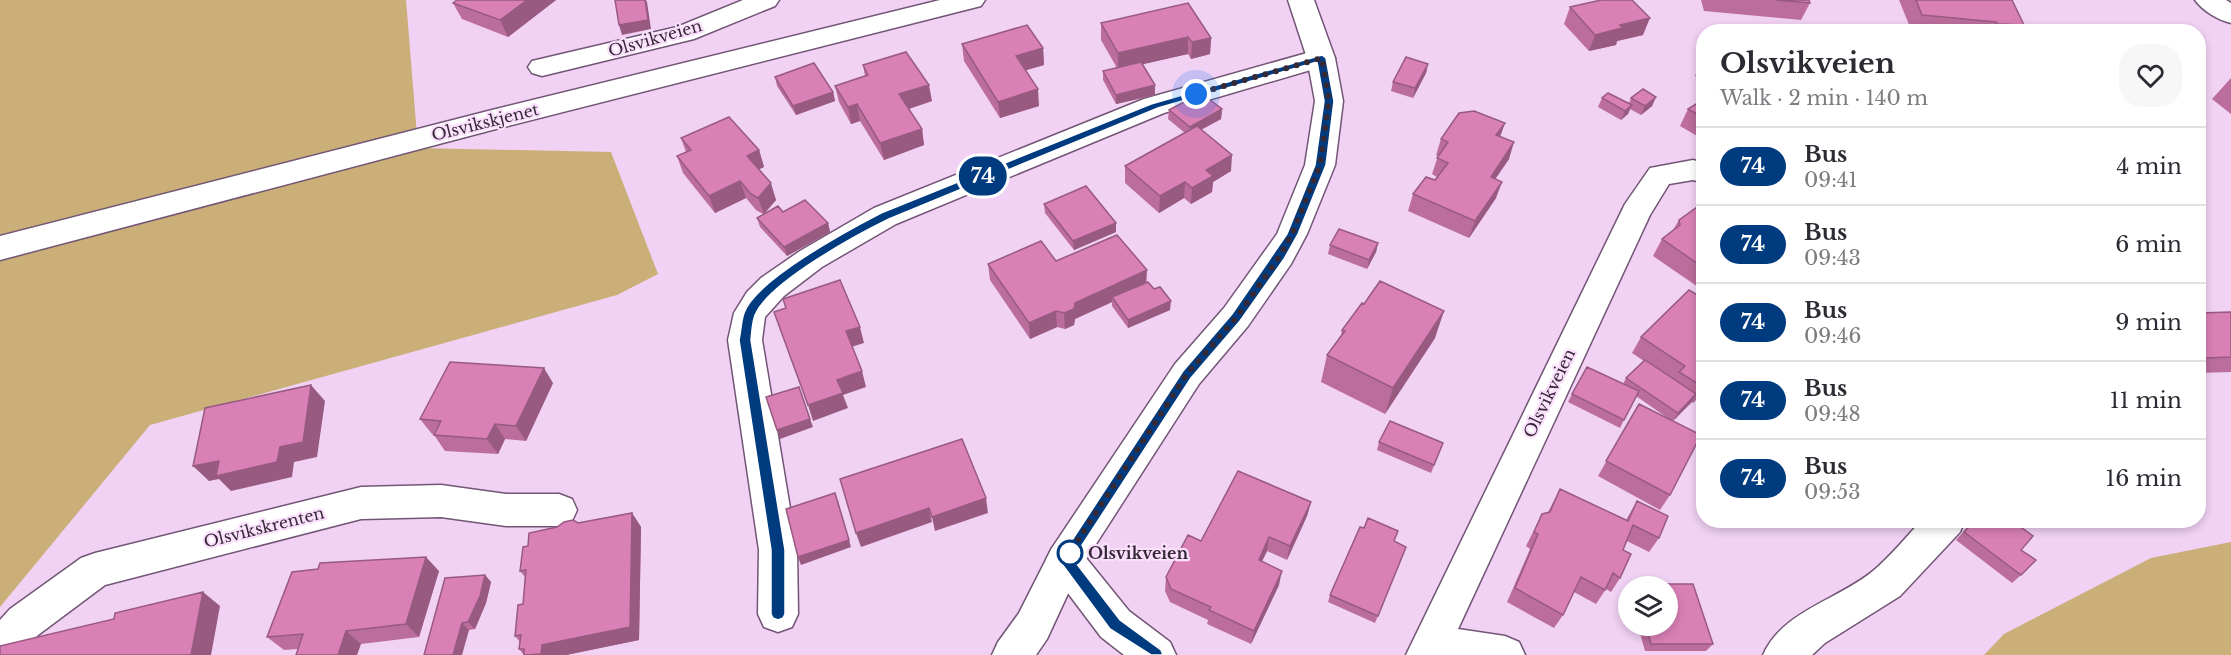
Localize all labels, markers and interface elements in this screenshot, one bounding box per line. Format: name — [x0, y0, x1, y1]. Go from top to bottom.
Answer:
street label: Olsvikveien — [606, 15, 704, 61]
button: heart — [2119, 44, 2182, 107]
text: Olsvikveien — [1720, 46, 1895, 81]
your location — [1181, 79, 1211, 109]
text: Walk · 2 min · 140 m — [1720, 86, 1928, 110]
street label: Olsvikskjenet — [429, 99, 541, 145]
text: Bus — [1804, 141, 1847, 168]
text: 74 — [1741, 153, 1765, 179]
text: 4 min — [2117, 153, 2182, 180]
line badge: 74 — [956, 156, 1010, 195]
text: 74 — [971, 163, 995, 189]
text: 09:41 — [1804, 168, 1857, 192]
text: Bus — [1804, 219, 1847, 246]
text: 74 — [1741, 231, 1765, 257]
text: 6 min — [2115, 231, 2182, 258]
text: 09:43 — [1804, 246, 1861, 270]
text: Bus — [1804, 297, 1847, 324]
text: 74 — [1741, 309, 1765, 335]
text: 9 min — [2115, 309, 2182, 336]
text: 09:46 — [1804, 324, 1861, 348]
street label: Olsvikveien — [1519, 345, 1579, 441]
text: Bus — [1804, 375, 1847, 402]
text: 74 — [1741, 387, 1765, 413]
text: 11 min — [2110, 387, 2182, 414]
text: 09:48 — [1804, 402, 1861, 426]
text: Bus — [1804, 453, 1847, 480]
text: 74 — [1741, 465, 1765, 491]
text: 16 min — [2105, 465, 2182, 492]
text: 09:53 — [1804, 480, 1861, 504]
street label: Olsvikskrenten — [202, 502, 326, 552]
marker: Olsvikveien — [1057, 540, 1083, 566]
place label: Olsvikveien — [1088, 543, 1188, 563]
map controls — [1618, 576, 1678, 636]
button: layers — [1618, 576, 1678, 636]

